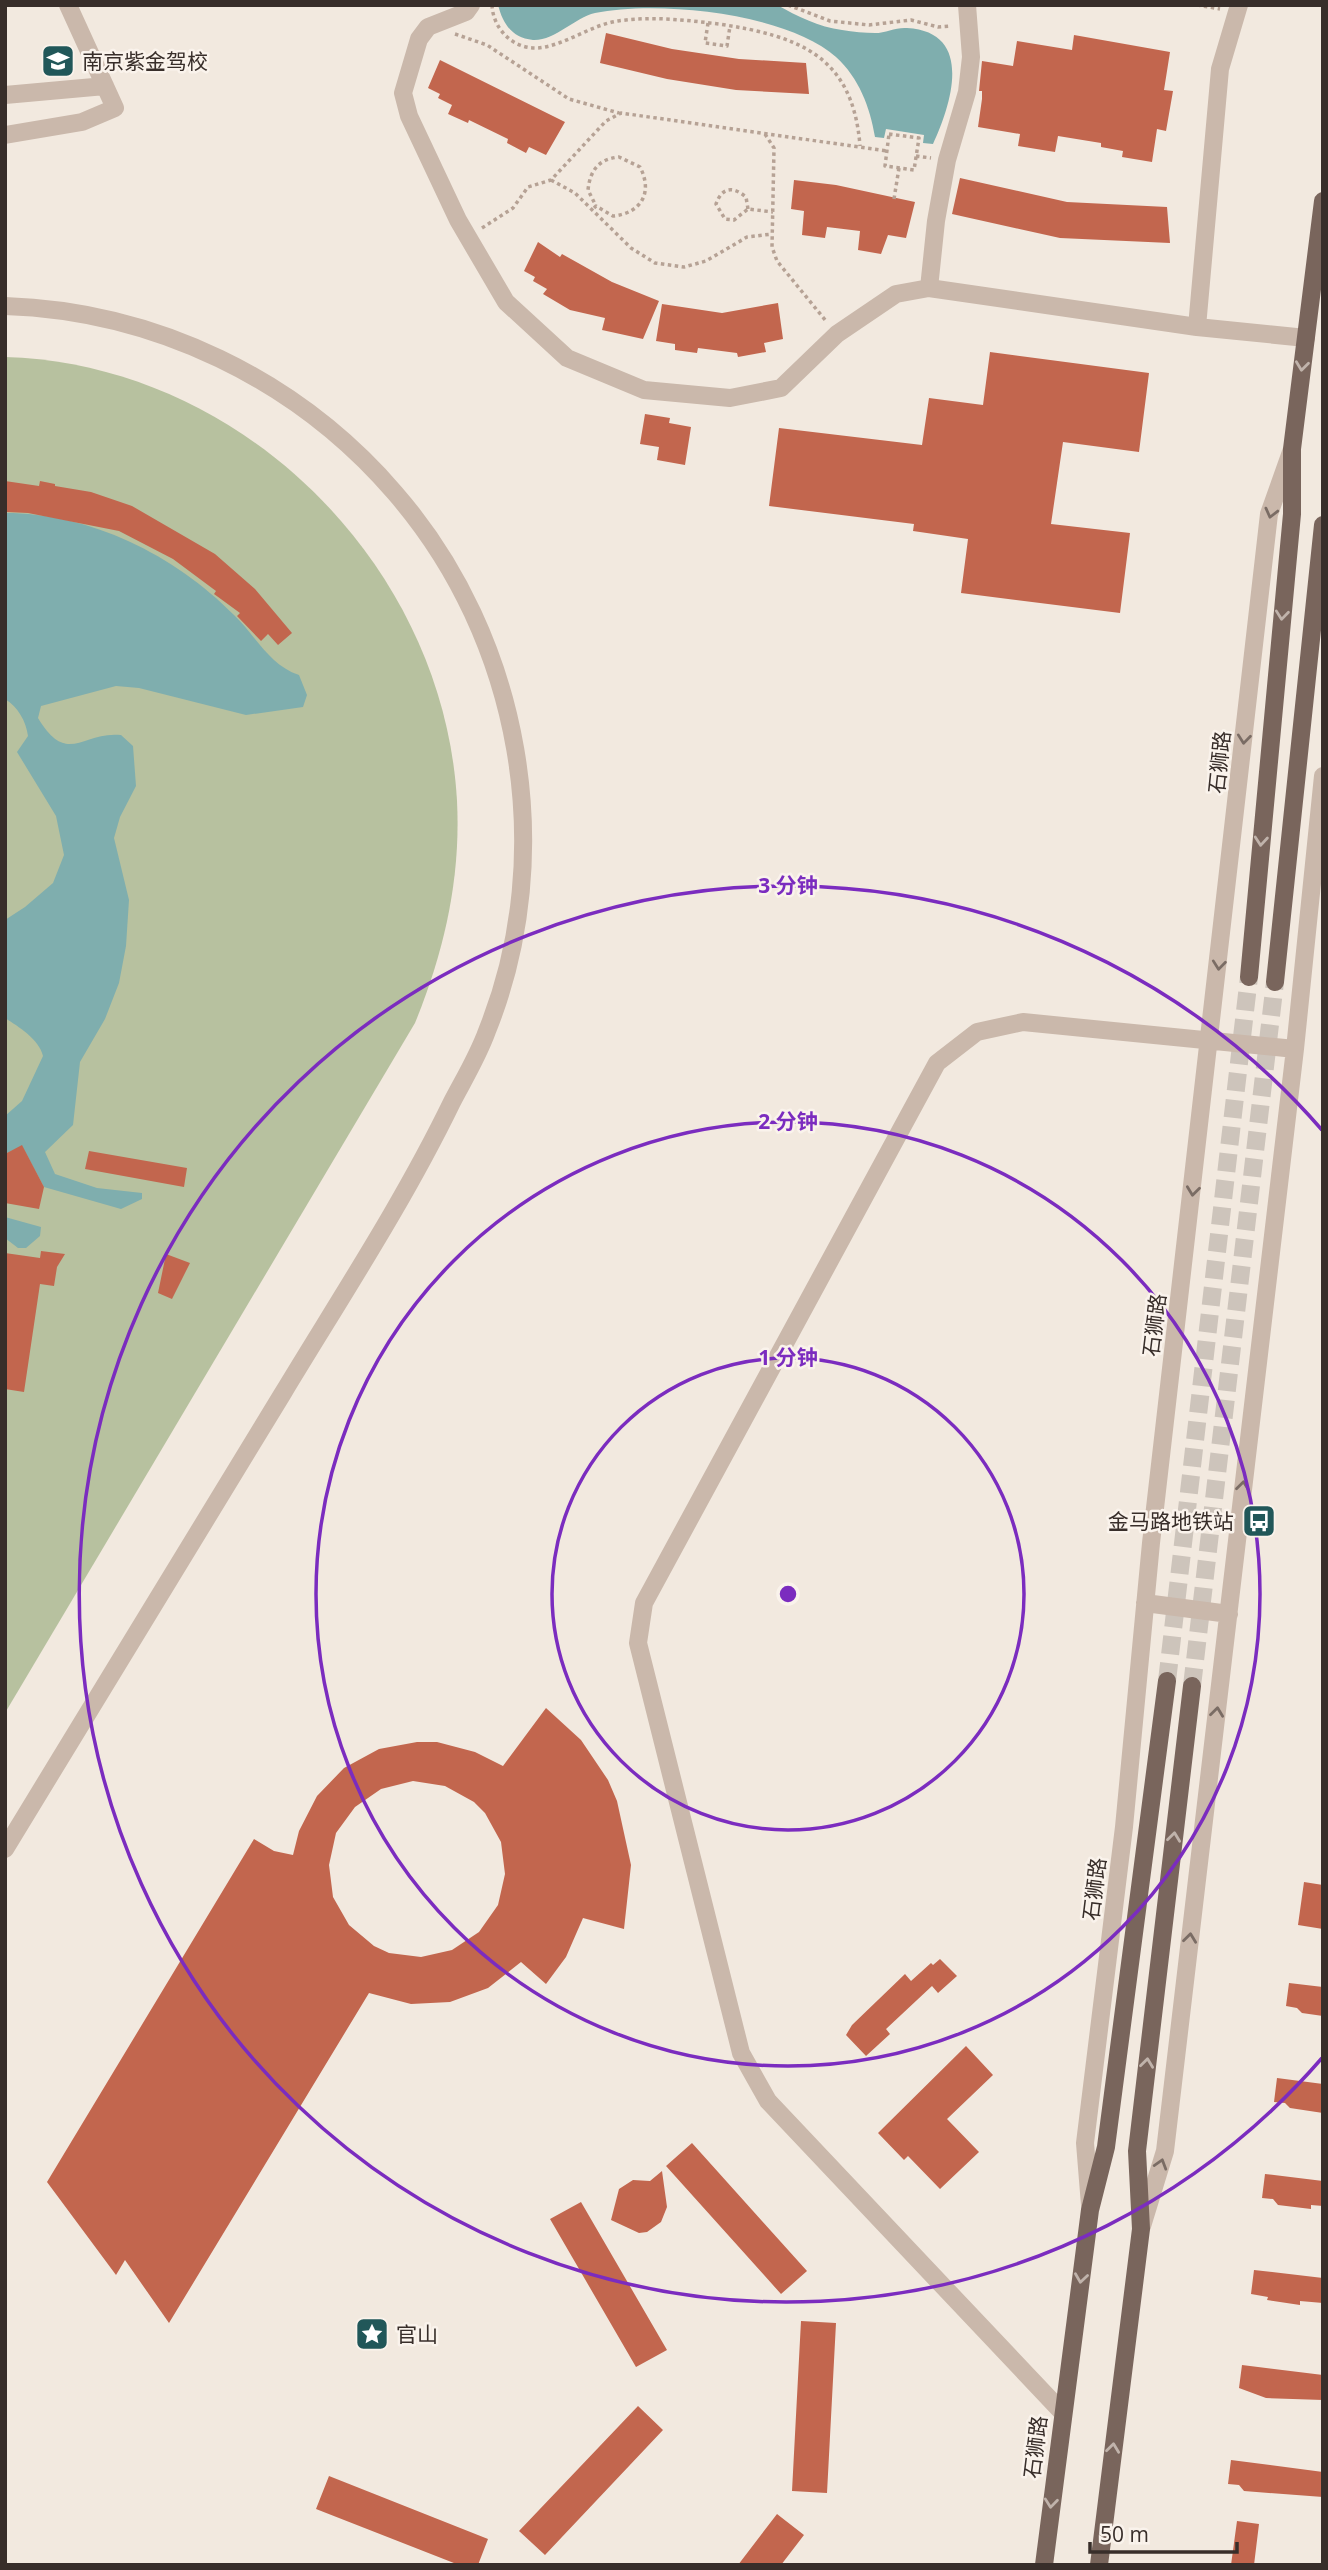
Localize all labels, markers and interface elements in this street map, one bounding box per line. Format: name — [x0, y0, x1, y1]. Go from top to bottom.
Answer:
school or university icon: 南京紫金驾校 — [39, 42, 77, 80]
place label: 南京紫金驾校 — [82, 47, 208, 75]
one-way arrow — [1295, 360, 1310, 371]
one-way arrow — [1265, 507, 1279, 519]
one-way arrow — [1275, 609, 1290, 620]
street label: 石狮路 — [1202, 729, 1236, 795]
one-way arrow — [1237, 733, 1252, 745]
one-way arrow — [1254, 836, 1269, 847]
text: 3 分钟 — [758, 871, 818, 899]
one-way arrow — [1212, 959, 1227, 971]
text: 2 分钟 — [758, 1107, 818, 1135]
one-way arrow — [1186, 1186, 1201, 1197]
street label: 石狮路 — [1136, 1292, 1172, 1358]
text: 1 分钟 — [758, 1343, 818, 1371]
one-way arrow — [1236, 1481, 1251, 1492]
bus stop icon: 金马路地铁站 — [1240, 1502, 1278, 1540]
place label: 金马路地铁站 — [1108, 1507, 1234, 1535]
centre of rings — [776, 1582, 800, 1606]
one-way arrow — [1209, 1707, 1224, 1718]
one-way arrow — [1166, 1832, 1181, 1843]
street label: 石狮路 — [1076, 1856, 1112, 1922]
one-way arrow — [1182, 1932, 1197, 1944]
one-way arrow — [1139, 2058, 1154, 2069]
one-way arrow — [1152, 2158, 1167, 2170]
one-way arrow — [1074, 2272, 1089, 2284]
place icon: 官山 — [353, 2315, 391, 2353]
place label: 官山 — [396, 2320, 438, 2348]
street label: 石狮路 — [1017, 2414, 1053, 2480]
one-way arrow — [1105, 2442, 1120, 2454]
one-way arrow — [1043, 2497, 1058, 2509]
scale bar — [1090, 2510, 1237, 2554]
text: 50 m — [1100, 2520, 1149, 2548]

